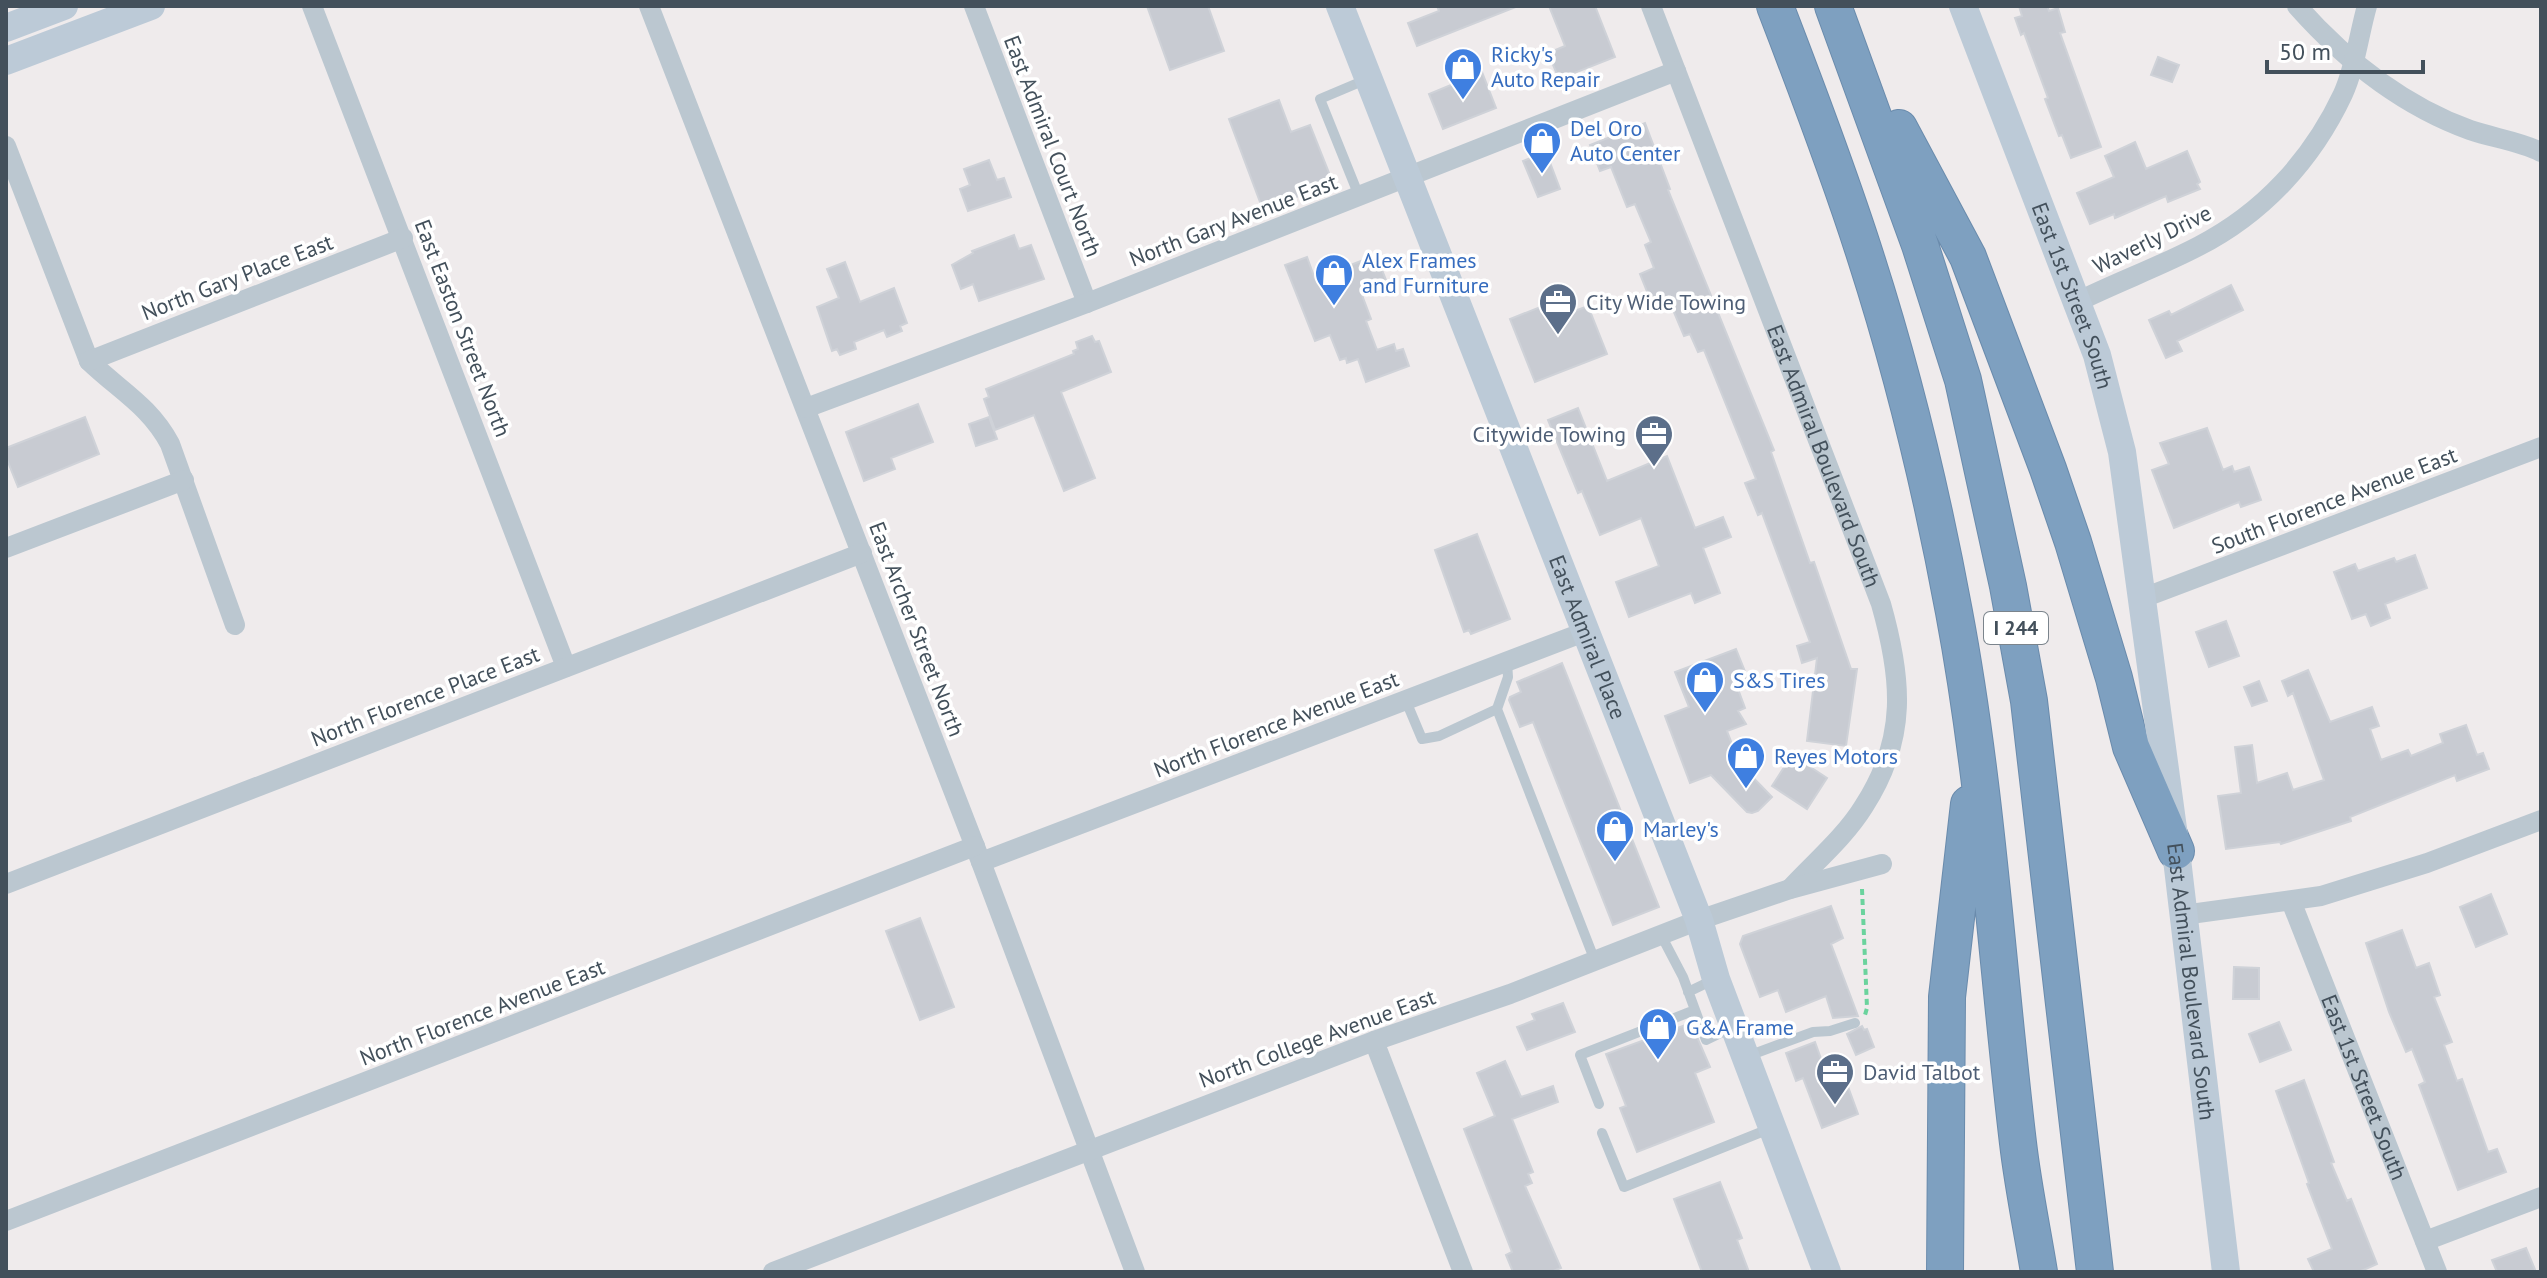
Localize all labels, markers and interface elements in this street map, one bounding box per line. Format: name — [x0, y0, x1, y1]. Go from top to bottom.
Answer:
scale bar — [2267, 24, 2423, 74]
street label: East Admiral Court North — [998, 31, 1108, 261]
text: 50 m — [2279, 36, 2331, 67]
place label: Ricky's Auto Repair — [1491, 40, 1601, 93]
shop icon: Ricky's Auto Repair — [1442, 46, 1484, 101]
place label: Del Oro Auto Center — [1570, 114, 1681, 167]
shop icon: Del Oro Auto Center — [1521, 120, 1563, 175]
street label: North Gary Avenue East — [1125, 167, 1341, 273]
street label: East 1st Street South — [2026, 198, 2119, 392]
street label: Waverly Drive — [2088, 198, 2216, 280]
street label: East Easton Street North — [409, 215, 517, 441]
street label: North Gary Place East — [137, 227, 337, 326]
place label: Alex Frames and Furniture — [1362, 246, 1489, 299]
shop icon: Alex Frames and Furniture — [1313, 252, 1355, 307]
office icon: City Wide Towing — [1537, 281, 1579, 336]
place label: City Wide Towing — [1586, 288, 1746, 316]
street label: East Admiral Boulevard South — [1761, 321, 1887, 591]
office icon: Citywide Towing — [1633, 413, 1675, 468]
place label: Citywide Towing — [1473, 420, 1626, 448]
street label: South Florence Avenue East — [2207, 440, 2461, 560]
street label: East Archer Street North — [863, 518, 971, 740]
street label: East Admiral Place — [1543, 551, 1633, 723]
road number: I 244 — [1984, 612, 2048, 644]
street label: North Florence Place East — [307, 639, 544, 752]
shop icon: S&S Tires — [1684, 659, 1726, 714]
street label: North Florence Avenue East — [1150, 664, 1403, 784]
place label: S&S Tires — [1733, 666, 1826, 694]
shop icon: Reyes Motors — [1725, 735, 1767, 790]
place label: Reyes Motors — [1774, 742, 1898, 770]
shop icon: Marley's — [1594, 808, 1636, 863]
place label: Marley's — [1643, 815, 1719, 843]
street label: East Admiral Boulevard South — [2161, 841, 2222, 1122]
street label: North Florence Avenue East — [356, 952, 609, 1072]
street label: North College Avenue East — [1195, 982, 1440, 1094]
street label: East 1st Street South — [2315, 990, 2413, 1184]
shop icon: G&A Frame — [1637, 1006, 1679, 1061]
place label: G&A Frame — [1686, 1013, 1794, 1041]
office icon: David Talbot — [1814, 1051, 1856, 1106]
place label: David Talbot — [1863, 1058, 1981, 1086]

